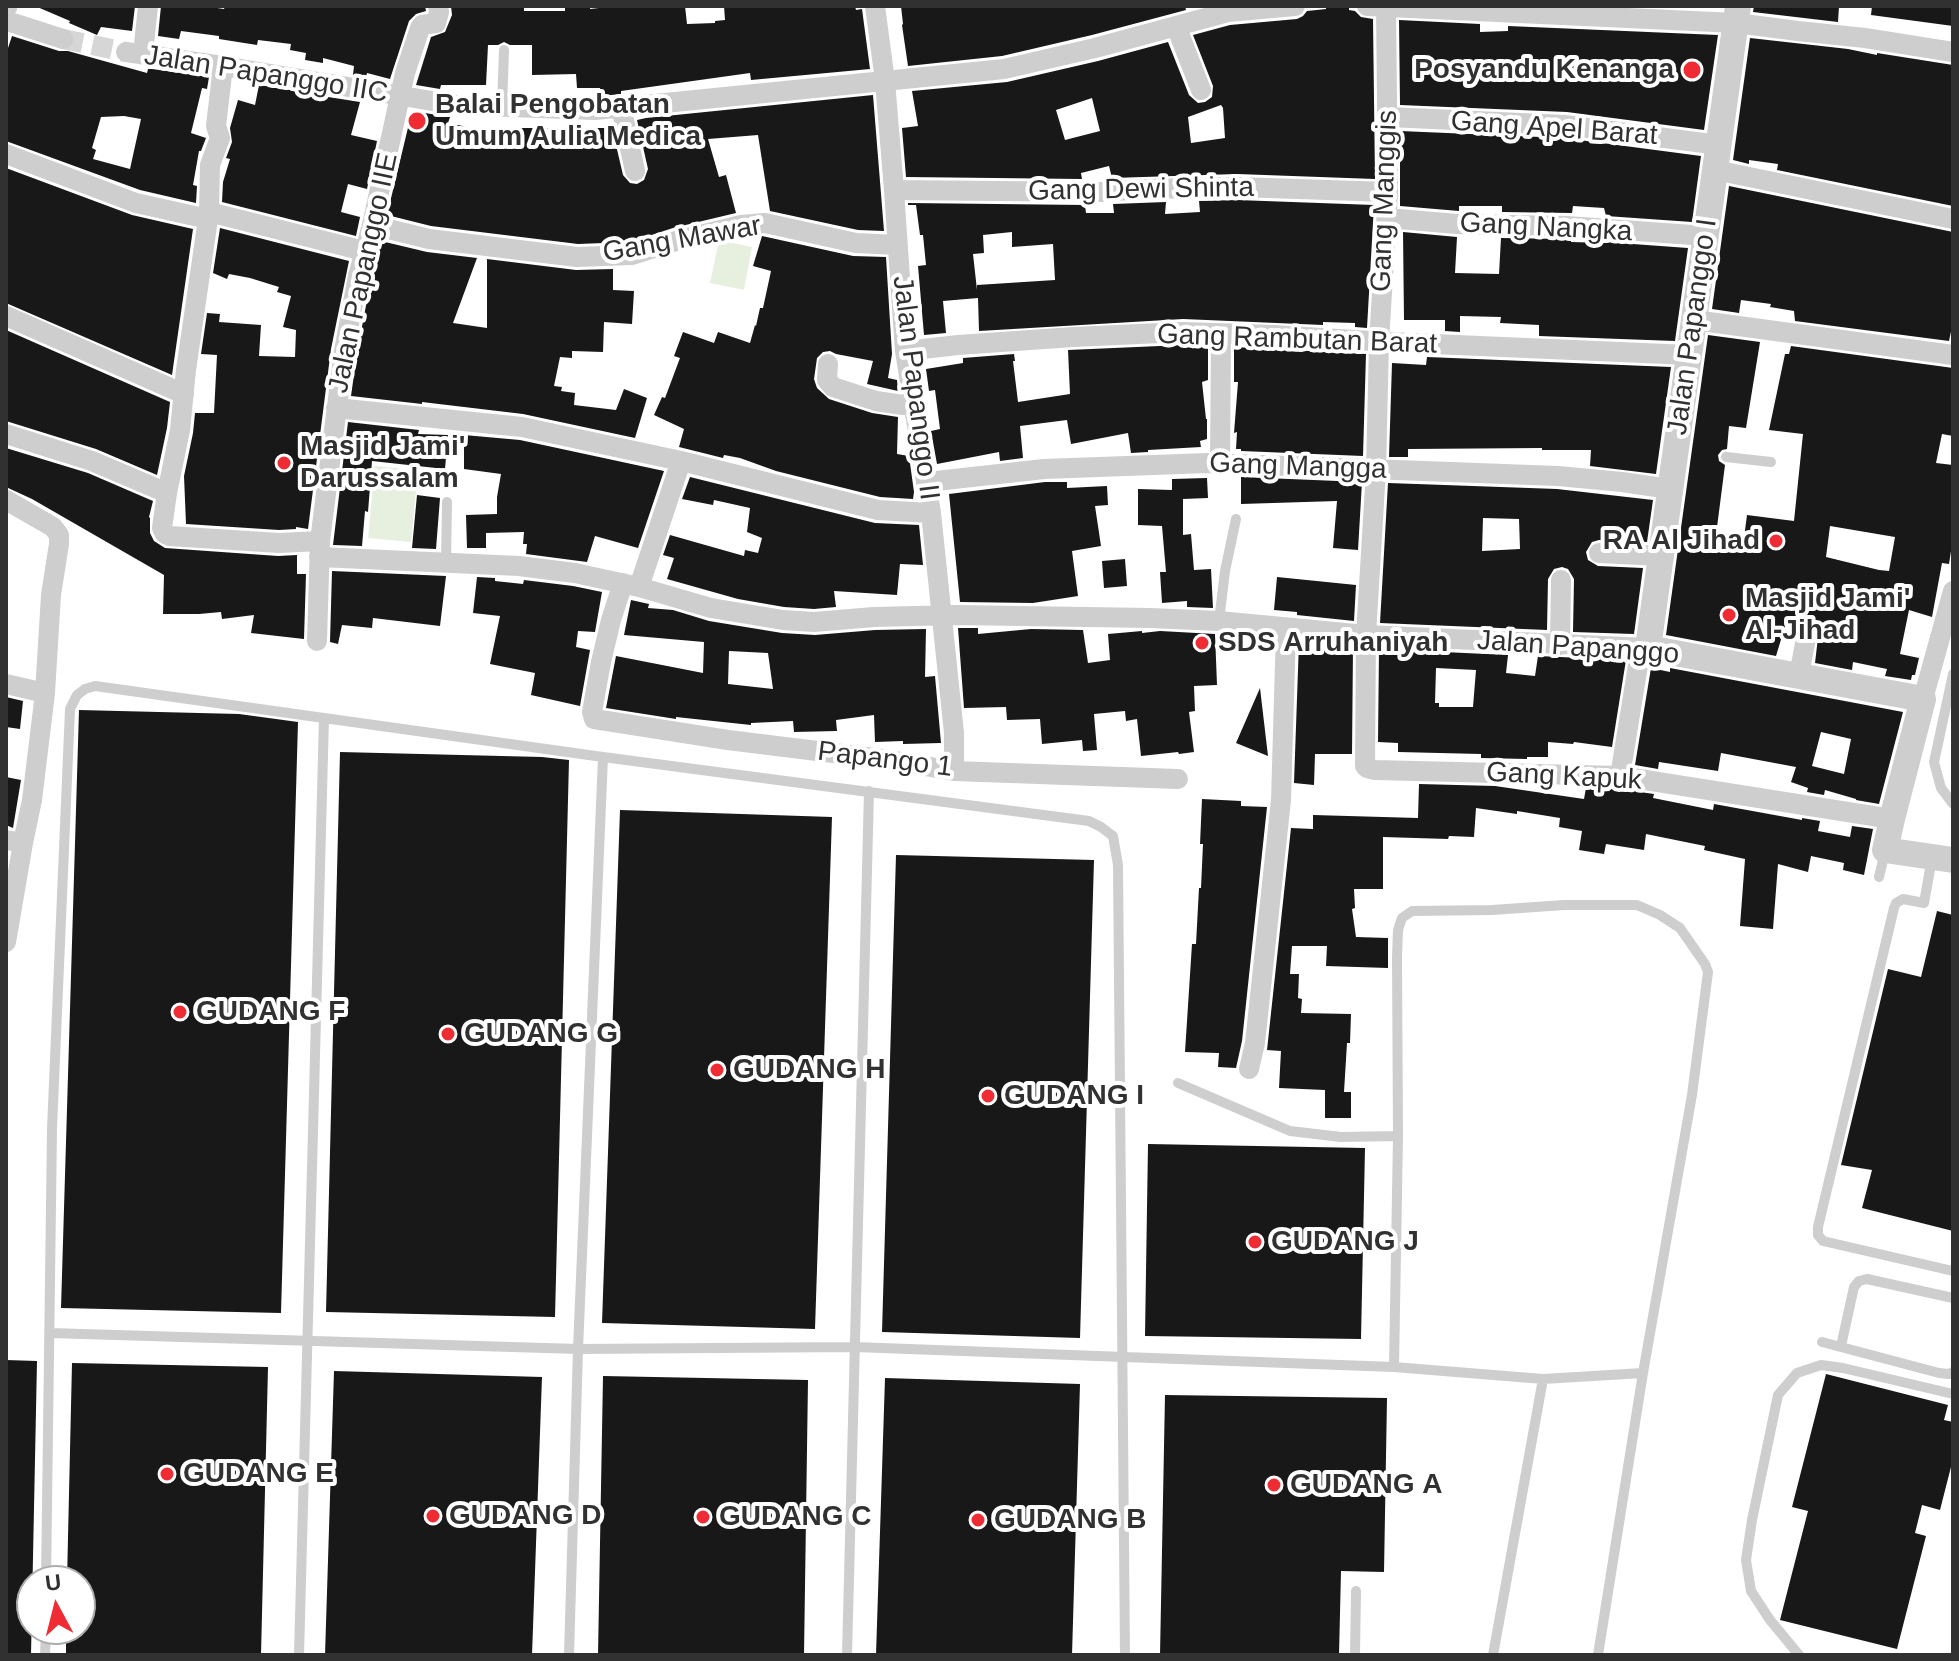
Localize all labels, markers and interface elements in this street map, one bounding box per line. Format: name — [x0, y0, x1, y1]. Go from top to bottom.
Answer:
street label: Jalan Papanggo IIC — [142, 39, 390, 111]
place label: Posyandu Kenanga — [1414, 53, 1674, 87]
marker: Posyandu Kenanga — [1681, 59, 1703, 81]
place label: Balai Pengobatan Umum Aulia Medica — [435, 88, 701, 154]
street label: Gang Apel Barat — [1450, 105, 1658, 153]
street label: Gang Manggis — [1365, 109, 1405, 293]
marker: Balai Pengobatan Umum Aulia Medica — [406, 110, 428, 132]
street label: Jalan Papanggo IIE — [322, 150, 406, 396]
street label: Gang Dewi Shinta — [1028, 171, 1254, 209]
street label: Gang Nangka — [1459, 207, 1633, 249]
street label: Gang Mawar — [600, 210, 764, 270]
street label: Jalan Papanggo I — [1661, 217, 1725, 437]
street label: Jalan Papanggo II — [885, 274, 945, 502]
street label: Gang Rambutan Barat — [1156, 318, 1438, 362]
place label: Masjid Jami' Darussalam — [300, 430, 465, 496]
street label: Gang Mangga — [1209, 447, 1387, 487]
marker: Masjid Jami' Darussalam — [275, 454, 293, 472]
place label: RA Al Jihad — [1603, 524, 1760, 558]
marker: RA Al Jihad — [1767, 532, 1785, 550]
place label: Masjid Jami' Al-Jihad — [1745, 582, 1910, 648]
marker: Masjid Jami' Al-Jihad — [1720, 606, 1738, 624]
street label: Jalan Papanggo — [1476, 624, 1680, 672]
place label: SDS Arruhaniyah — [1218, 626, 1448, 660]
marker: SDS Arruhaniyah — [1193, 634, 1211, 652]
street label: Papango 1 — [816, 735, 954, 785]
street label: Gang Kapuk — [1485, 756, 1643, 798]
place label: GUDANG F — [196, 995, 345, 1029]
marker: GUDANG F — [171, 1003, 189, 1021]
place label: GUDANG G — [464, 1017, 618, 1051]
marker: GUDANG G — [439, 1025, 457, 1043]
place label: GUDANG H — [733, 1053, 885, 1087]
marker: GUDANG H — [708, 1061, 726, 1079]
place label: GUDANG I — [1004, 1079, 1144, 1113]
marker: GUDANG I — [979, 1087, 997, 1105]
place label: GUDANG J — [1271, 1225, 1419, 1259]
marker: GUDANG J — [1246, 1233, 1264, 1251]
place label: GUDANG E — [183, 1457, 334, 1491]
marker: GUDANG E — [158, 1465, 176, 1483]
place label: GUDANG A — [1290, 1468, 1442, 1502]
marker: GUDANG A — [1265, 1476, 1283, 1494]
place label: GUDANG D — [449, 1499, 601, 1533]
place label: GUDANG C — [719, 1500, 871, 1534]
place label: GUDANG B — [994, 1503, 1146, 1537]
marker: GUDANG D — [424, 1507, 442, 1525]
marker: GUDANG C — [694, 1508, 712, 1526]
marker: GUDANG B — [969, 1511, 987, 1529]
north arrow — [16, 1565, 96, 1645]
text: U — [44, 1569, 63, 1596]

